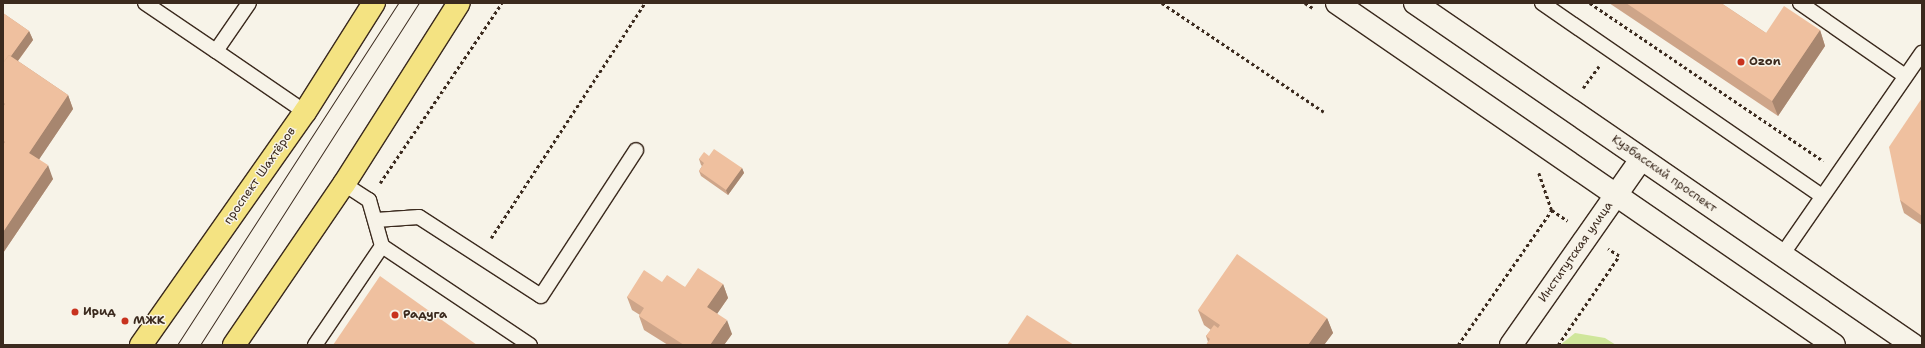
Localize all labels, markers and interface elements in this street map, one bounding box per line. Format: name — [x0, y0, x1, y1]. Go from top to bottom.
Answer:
place label: Ozon — [1749, 55, 1781, 69]
marker: Ozon — [1736, 57, 1746, 67]
street label: проспект Шахтёров — [221, 125, 299, 227]
street label: Кузбасский проспект — [1609, 132, 1719, 216]
street label: Институтская улица — [1536, 199, 1616, 305]
place label: Ирид — [83, 305, 116, 319]
marker: Ирид — [70, 307, 80, 317]
place label: Радуга — [403, 308, 447, 322]
marker: Радуга — [390, 310, 400, 320]
place label: МЖК — [133, 314, 165, 328]
marker: МЖК — [120, 316, 130, 326]

